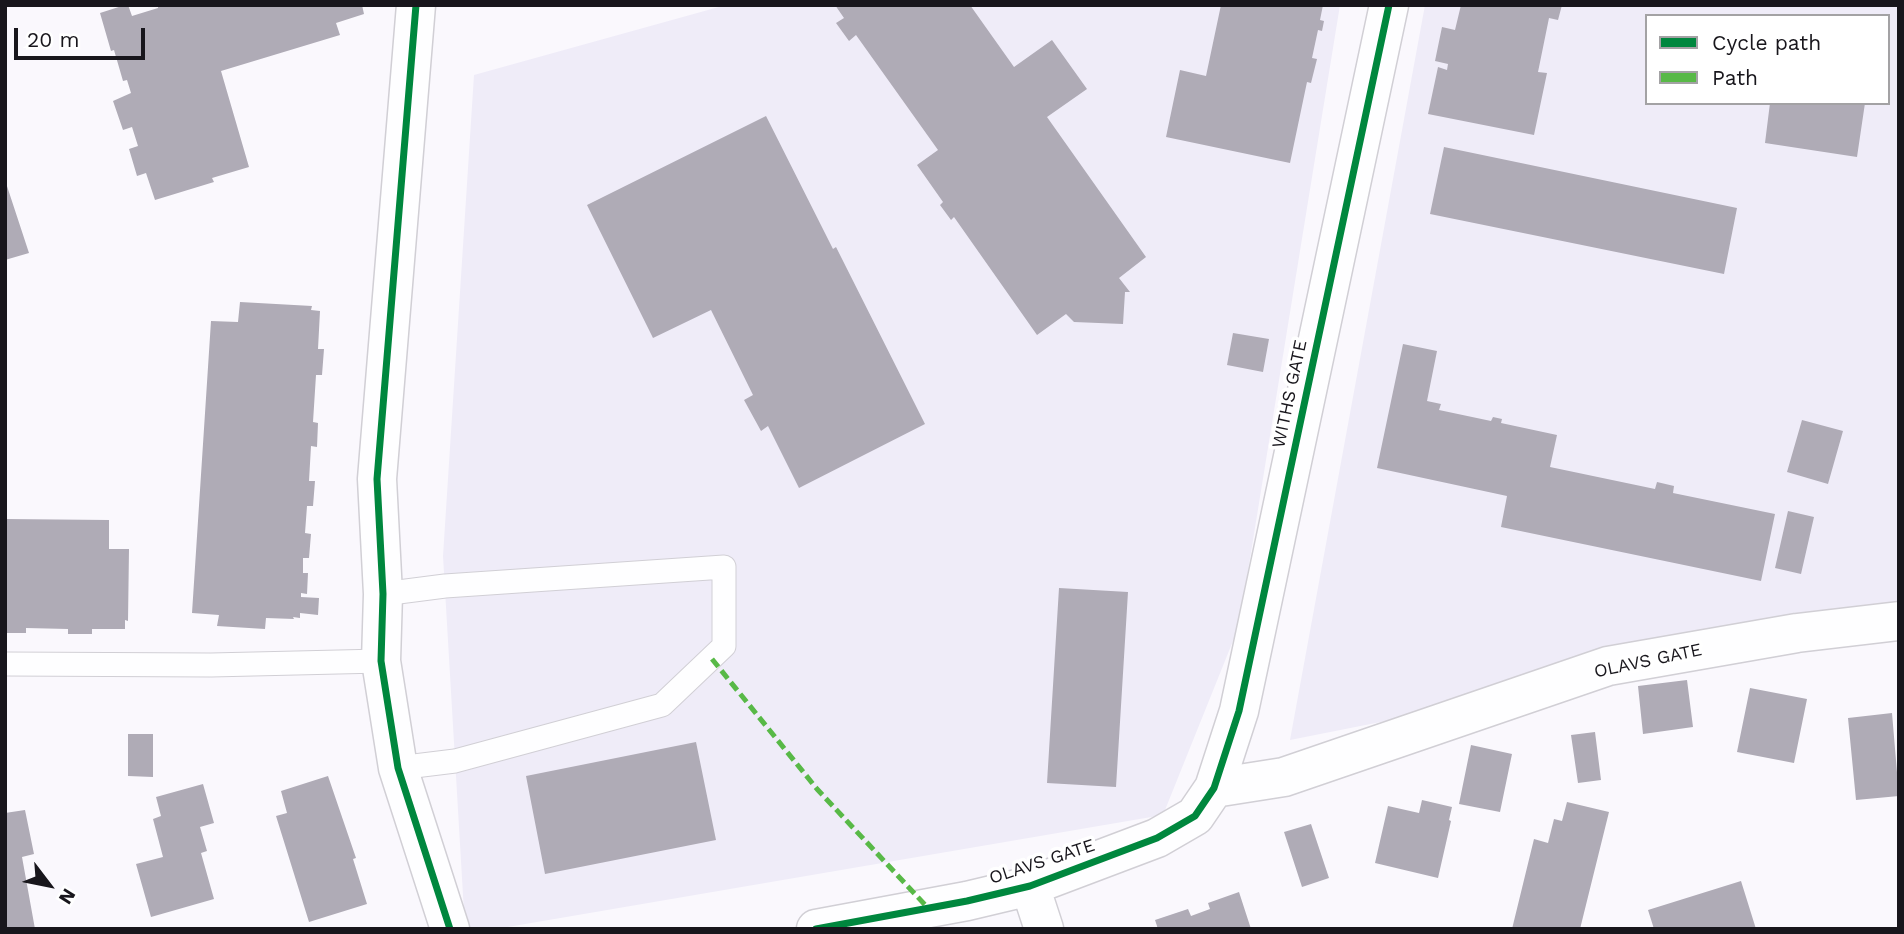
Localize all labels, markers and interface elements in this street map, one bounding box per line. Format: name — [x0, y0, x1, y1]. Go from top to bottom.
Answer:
scale bar — [18, 14, 149, 58]
legend — [1645, 14, 1890, 105]
text: 20 m — [27, 27, 79, 52]
text: Cycle path — [1712, 30, 1821, 55]
text: Path — [1712, 65, 1758, 90]
street label: WITHS GATE — [1268, 338, 1312, 450]
street label: OLAVS GATE — [1592, 639, 1704, 683]
street label: OLAVS GATE — [986, 835, 1098, 889]
north arrow — [14, 850, 84, 920]
text: N — [54, 884, 81, 908]

